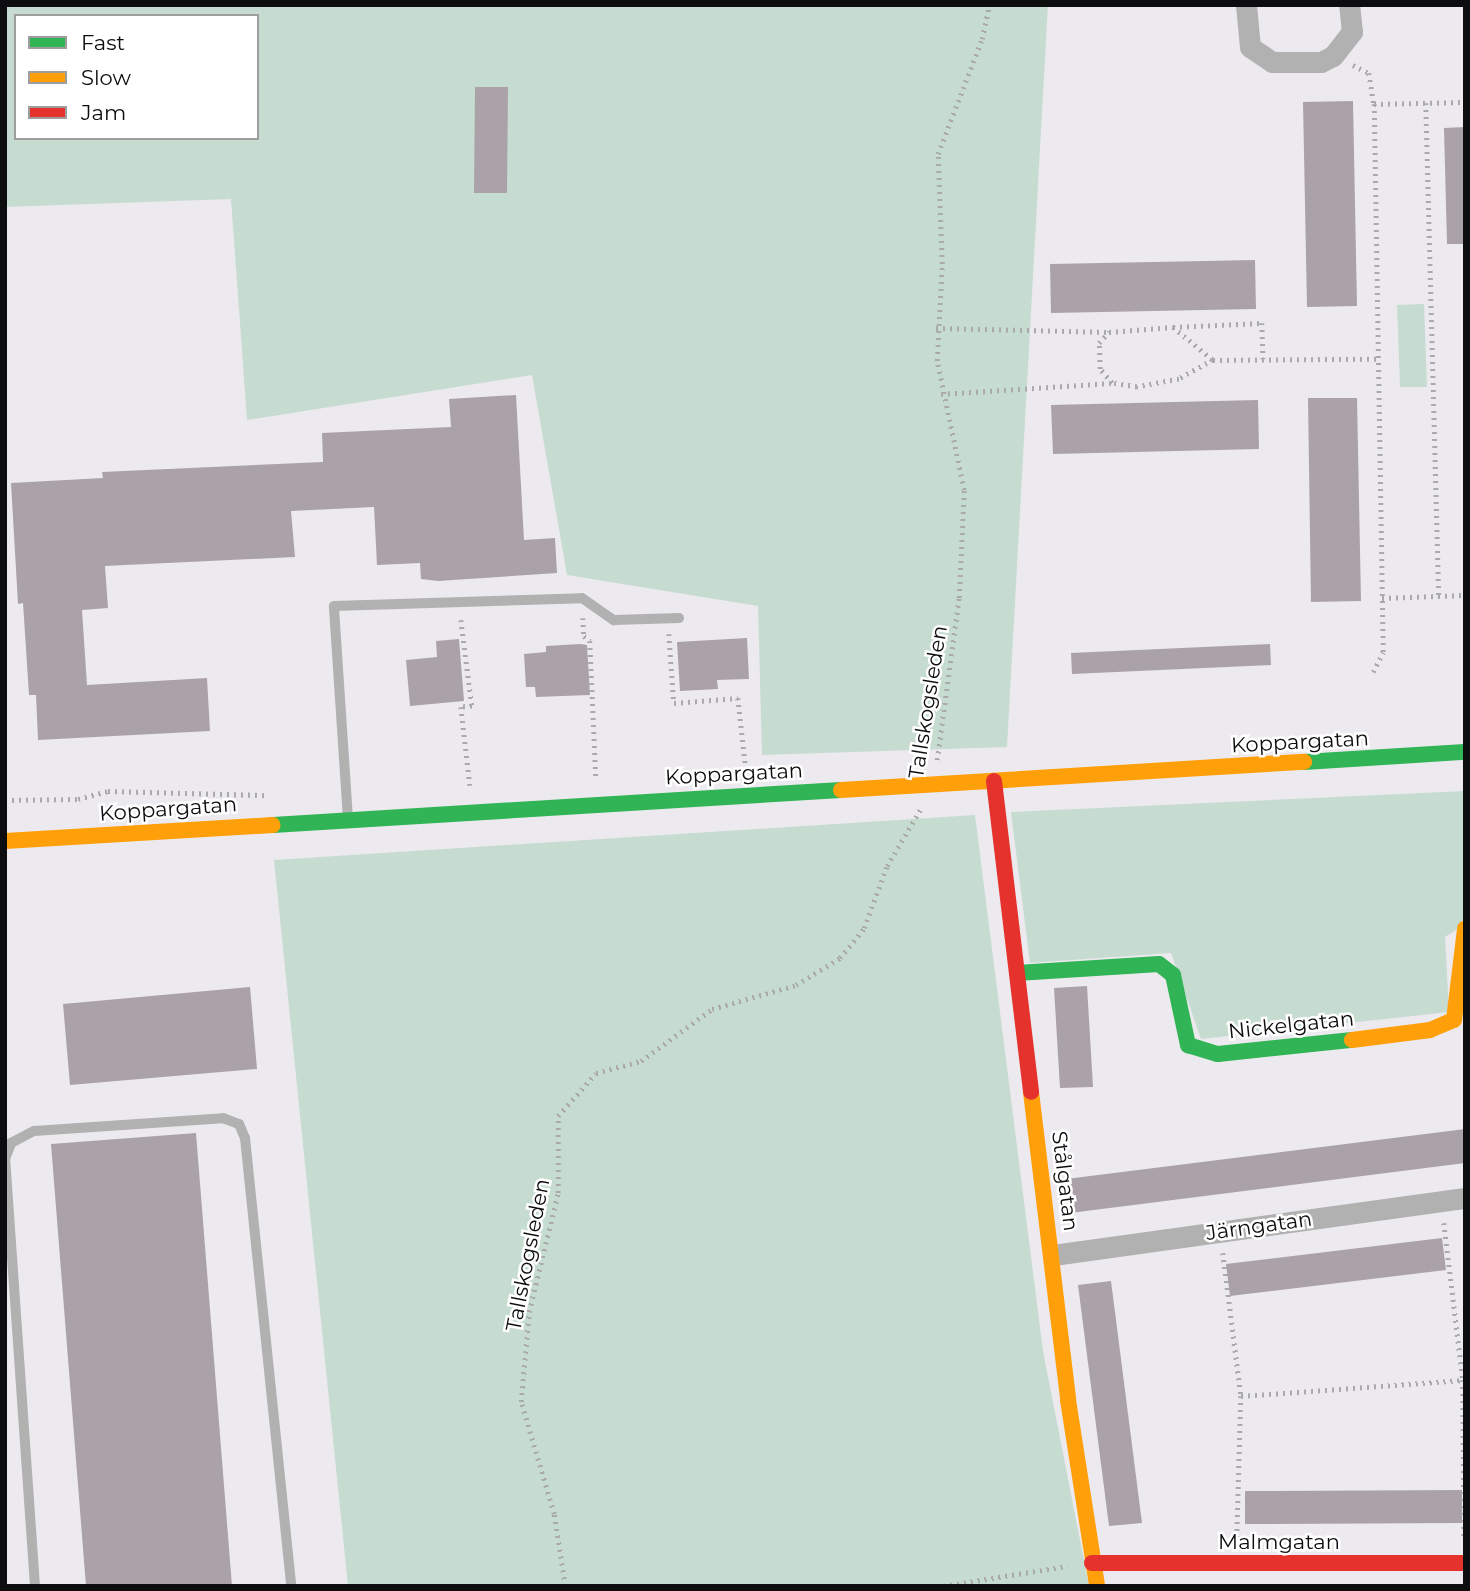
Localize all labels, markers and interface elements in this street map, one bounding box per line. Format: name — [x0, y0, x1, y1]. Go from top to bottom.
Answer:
legend — [14, 14, 259, 140]
text: Fast — [81, 30, 125, 55]
text: Slow — [81, 65, 131, 90]
text: Jam — [81, 100, 126, 125]
street label: Tallskogsleden — [903, 624, 953, 780]
street label: Koppargatan — [1230, 726, 1370, 758]
street label: Koppargatan — [664, 758, 804, 790]
street label: Koppargatan — [98, 792, 238, 826]
street label: Nickelgatan — [1227, 1006, 1355, 1044]
street label: Stålgatan — [1046, 1130, 1084, 1232]
street label: Tallskogsleden — [501, 1177, 555, 1333]
street label: Järngatan — [1204, 1206, 1314, 1246]
street label: Malmgatan — [1218, 1529, 1340, 1555]

